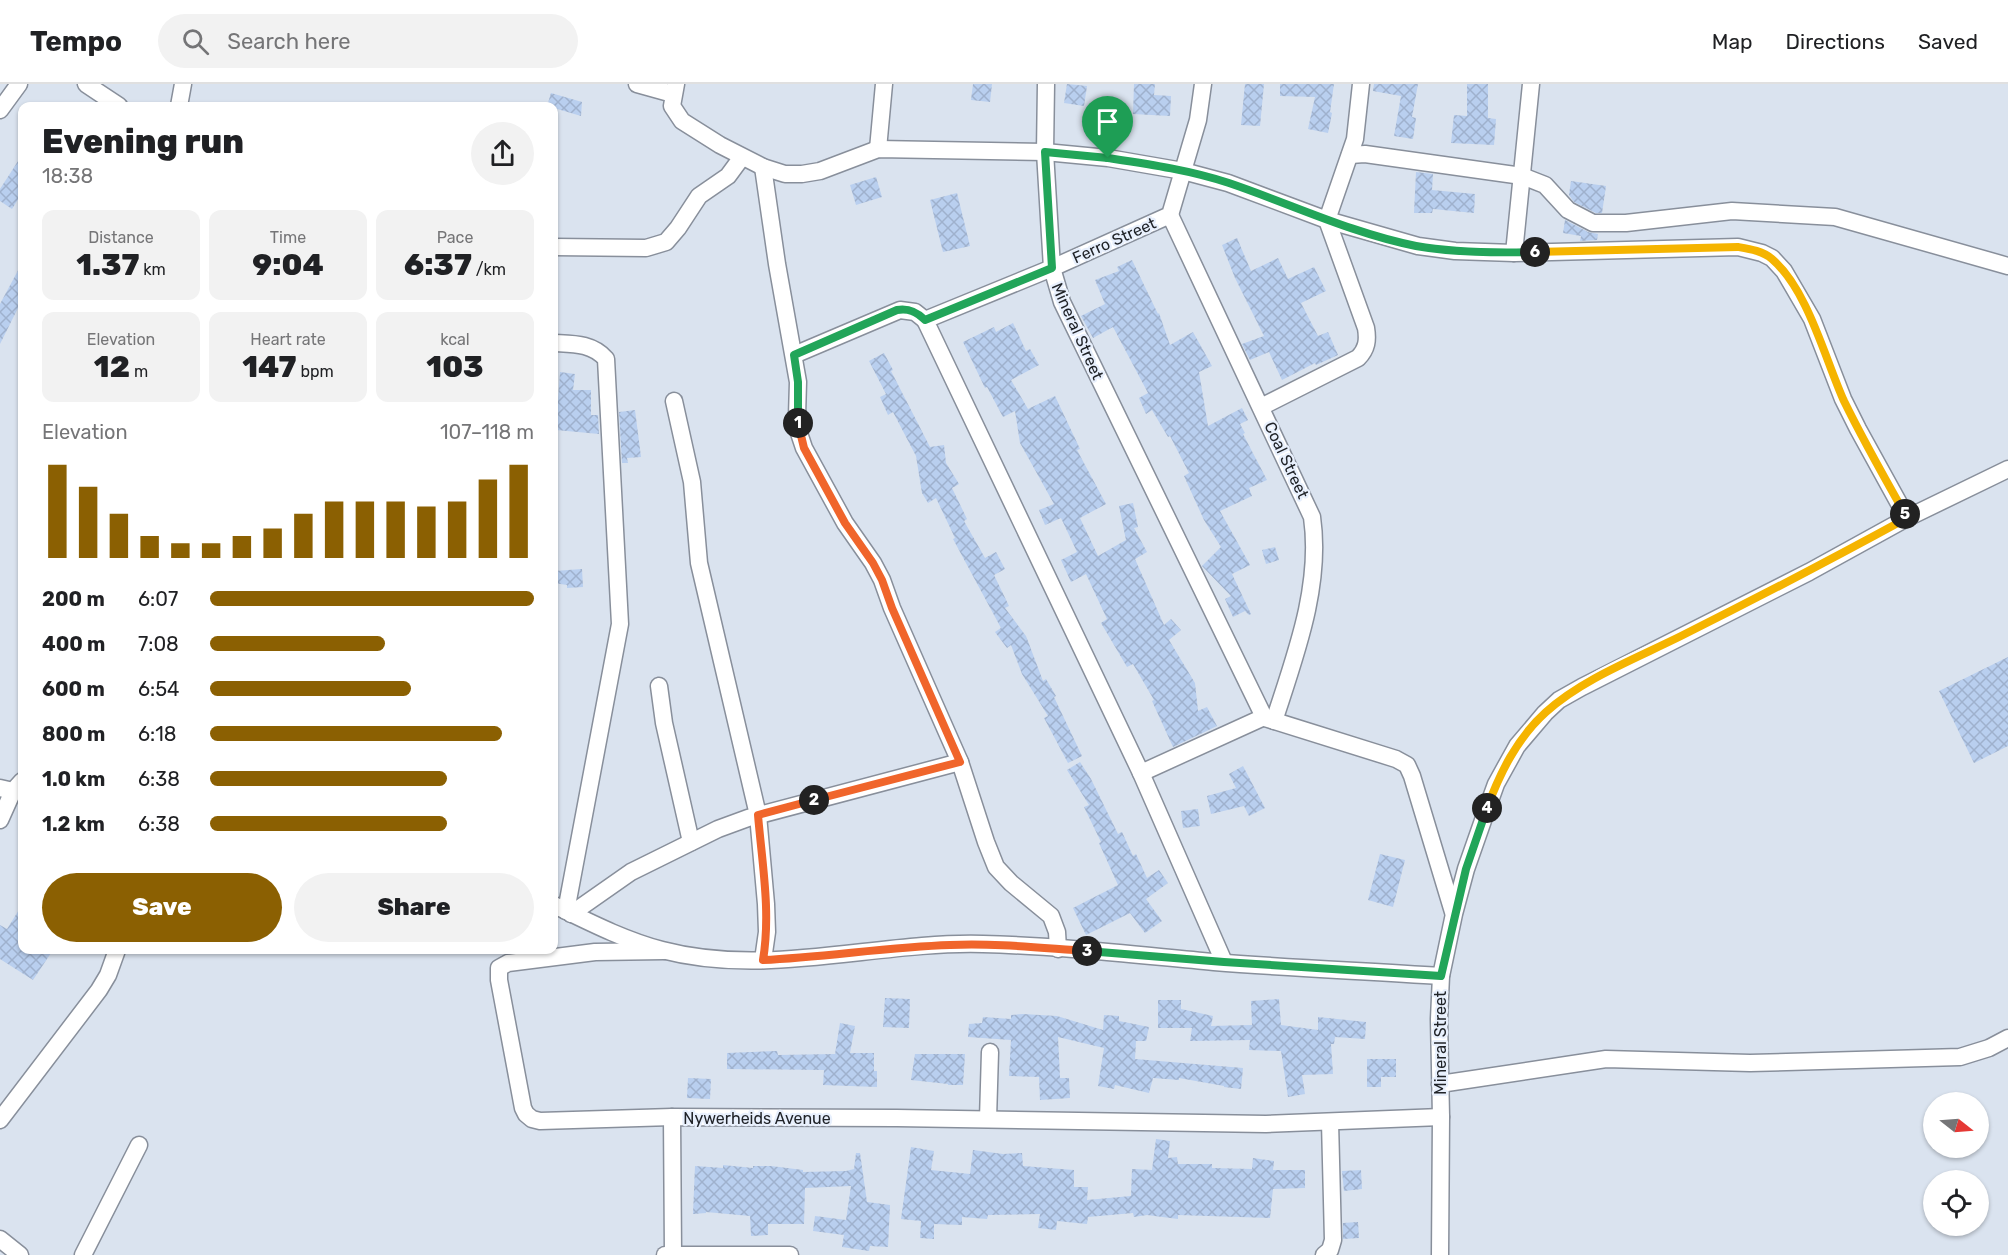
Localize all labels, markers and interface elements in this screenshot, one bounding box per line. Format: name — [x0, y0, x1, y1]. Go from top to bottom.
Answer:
search box — [158, 14, 578, 68]
text: Tempo — [30, 25, 122, 58]
icon: search — [179, 25, 212, 58]
text: Search here — [227, 28, 351, 55]
text: Map — [1712, 29, 1753, 54]
text: Directions — [1786, 29, 1885, 54]
text: Saved — [1918, 29, 1978, 54]
pin — [1082, 96, 1133, 158]
icon: arrive — [1091, 105, 1124, 138]
text: Evening run — [42, 122, 244, 161]
button: share — [471, 122, 534, 185]
text: 18:38 — [42, 164, 93, 188]
street label: Ferro Street — [1069, 214, 1159, 267]
text: Distance — [88, 228, 154, 247]
text: Time — [270, 228, 306, 247]
text: Pace — [437, 228, 473, 247]
pin: 6 — [1520, 237, 1550, 267]
text: 6 — [1530, 242, 1540, 261]
text: 1.37 — [76, 247, 139, 283]
text: 9:04 — [252, 247, 324, 283]
text: 6:37 — [404, 247, 472, 283]
text: km — [139, 260, 166, 279]
text: /km — [472, 260, 506, 279]
street label: Mineral Street — [1048, 280, 1107, 383]
text: Elevation — [87, 330, 155, 349]
text: Heart rate — [250, 330, 326, 349]
text: kcal — [440, 330, 470, 349]
text: 12 — [94, 349, 130, 385]
text: 147 — [242, 349, 297, 385]
text: 103 — [426, 349, 484, 385]
text: m — [130, 362, 148, 381]
text: bpm — [297, 362, 334, 381]
pin: 1 — [783, 408, 813, 438]
text: 1 — [794, 413, 802, 432]
street label: Coal Street — [1260, 419, 1313, 502]
text: Elevation — [42, 420, 128, 444]
text: 107–118 m — [440, 420, 534, 444]
pin: 5 — [1890, 499, 1920, 529]
text: 5 — [1900, 504, 1910, 523]
text: 200 m — [42, 587, 105, 611]
text: 6:07 — [138, 587, 178, 611]
text: 400 m — [42, 632, 105, 656]
text: 7:08 — [138, 632, 179, 656]
text: 600 m — [42, 677, 105, 701]
text: 6:54 — [138, 677, 179, 701]
text: 800 m — [42, 722, 105, 746]
text: 6:18 — [138, 722, 176, 746]
text: 1.0 km — [42, 767, 105, 791]
text: 6:38 — [138, 767, 180, 791]
pin: 2 — [799, 785, 829, 815]
text: 2 — [809, 790, 819, 809]
pin: 4 — [1472, 793, 1502, 823]
text: 4 — [1482, 798, 1492, 817]
text: 1.2 km — [42, 812, 105, 836]
text: 6:38 — [138, 812, 180, 836]
button: Save — [42, 873, 282, 942]
button: Share — [294, 873, 534, 942]
pin: 3 — [1072, 936, 1102, 966]
text: 3 — [1082, 941, 1092, 960]
street label: Mineral Street — [1431, 991, 1450, 1095]
north arrow — [1923, 1092, 1989, 1158]
map controls — [1923, 1092, 1989, 1236]
street label: Nywerheids Avenue — [683, 1109, 831, 1128]
button: locate — [1923, 1170, 1989, 1236]

